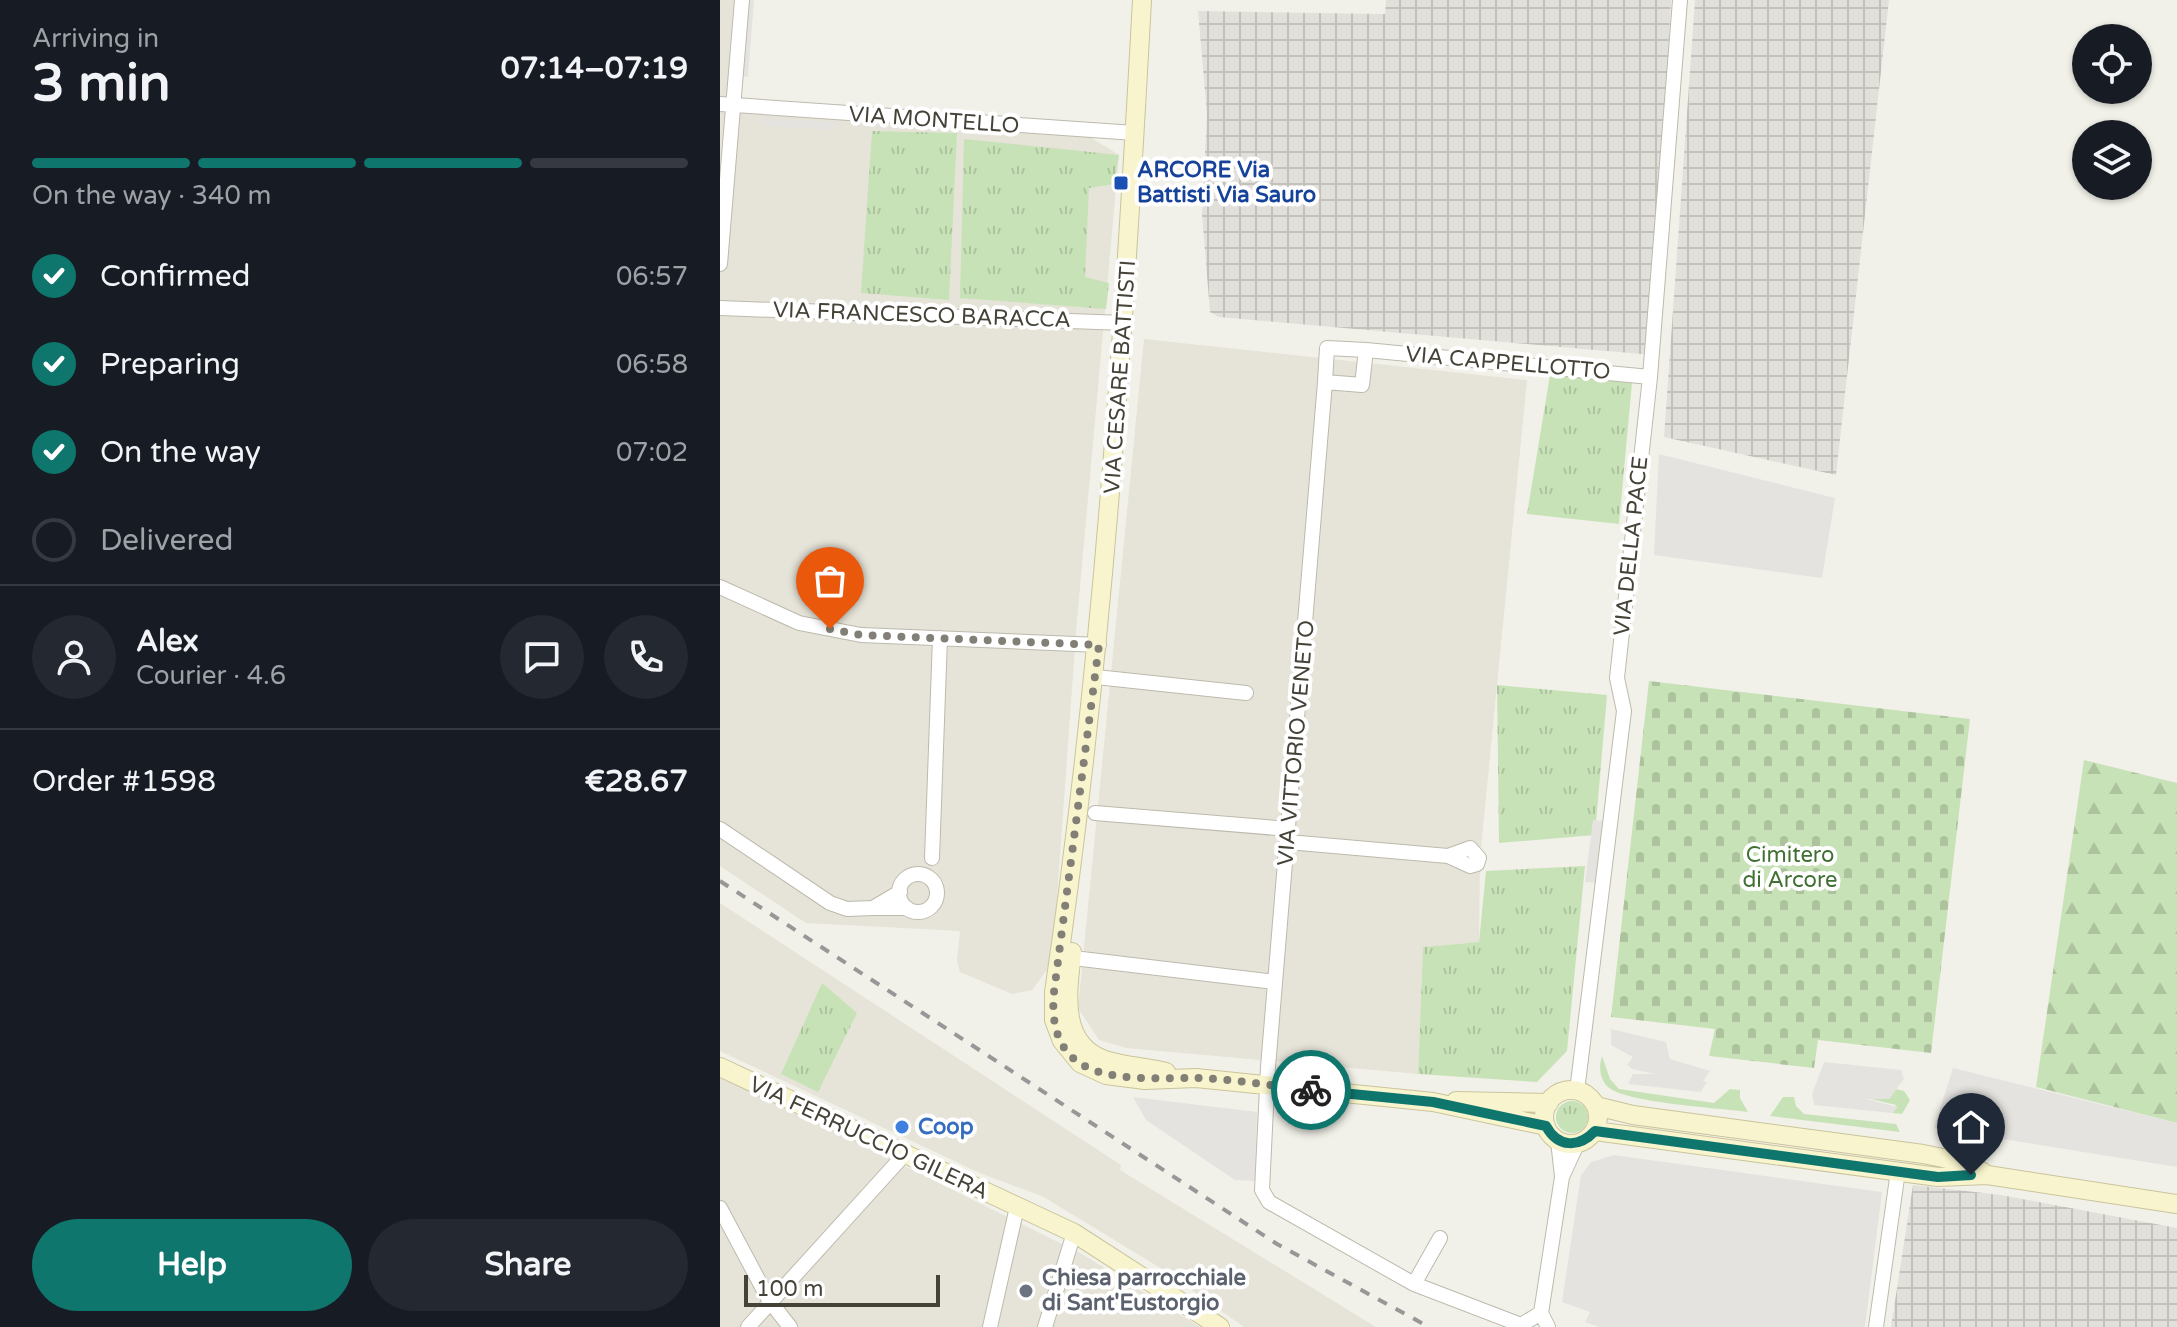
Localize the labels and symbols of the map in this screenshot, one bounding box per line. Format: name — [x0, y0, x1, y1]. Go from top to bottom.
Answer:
street label: VIA MONTELLO — [848, 101, 1020, 139]
place label: ARCORE Via Battisti Via Sauro — [1137, 157, 1316, 208]
marker: ARCORE Via Battisti Via Sauro — [1112, 174, 1130, 192]
street label: VIA CESARE BATTISTI — [1099, 259, 1141, 495]
street label: VIA FRANCESCO BARACCA — [773, 297, 1071, 333]
street label: VIA CAPPELLOTTO — [1404, 341, 1612, 385]
street label: VIA DELLA PACE — [1609, 455, 1653, 637]
pin — [796, 547, 864, 629]
street label: VIA VITTORIO VENETO — [1272, 619, 1320, 867]
park label: Cimitero di Arcore — [1742, 842, 1838, 893]
courier — [1271, 1050, 1351, 1130]
street label: VIA FERRUCCIO GILERA — [745, 1071, 993, 1205]
pin — [1937, 1093, 2005, 1175]
place label: Coop — [918, 1114, 974, 1140]
marker: Coop — [893, 1118, 911, 1136]
place label: Chiesa parrocchiale di Sant'Eustorgio — [1042, 1265, 1246, 1316]
scale bar — [744, 1271, 940, 1307]
marker: Chiesa parrocchiale di Sant'Eustorgio — [1017, 1282, 1035, 1300]

